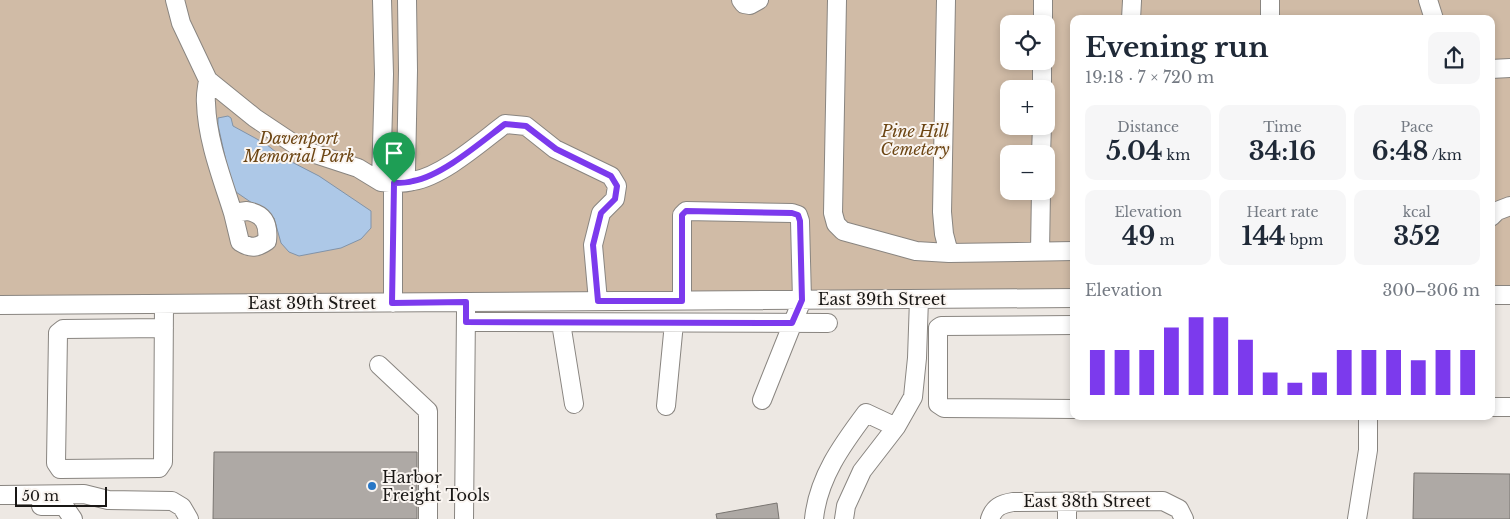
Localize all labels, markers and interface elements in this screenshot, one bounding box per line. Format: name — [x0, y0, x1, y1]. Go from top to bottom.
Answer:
map controls — [1000, 15, 1055, 200]
button: locate — [1000, 15, 1055, 70]
text: Evening run — [1085, 30, 1269, 65]
button: share — [1428, 32, 1480, 84]
text: 19:18 · 7 × 720 m — [1085, 67, 1214, 87]
button: + — [1000, 80, 1055, 135]
text: Distance — [1117, 118, 1179, 136]
text: Time — [1263, 118, 1302, 136]
text: Pace — [1400, 118, 1433, 136]
park label: Pine Hill Cemetery — [880, 121, 950, 159]
park label: Davenport Memorial Park — [242, 128, 355, 166]
pin — [373, 132, 415, 183]
text: 5.04 — [1106, 136, 1163, 167]
text: 34:16 — [1249, 136, 1316, 167]
text: 6:48 — [1372, 136, 1428, 167]
icon: arrive — [380, 139, 408, 167]
button: − — [1000, 145, 1055, 200]
text: km — [1163, 146, 1190, 164]
text: /km — [1428, 146, 1462, 164]
text: Elevation — [1114, 203, 1182, 221]
text: Heart rate — [1246, 203, 1319, 221]
text: kcal — [1403, 203, 1431, 221]
text: 49 — [1122, 221, 1155, 252]
text: 144 — [1242, 221, 1286, 252]
text: 352 — [1393, 221, 1440, 252]
text: m — [1155, 231, 1174, 249]
text: bpm — [1286, 231, 1323, 249]
text: Elevation — [1085, 280, 1162, 300]
text: 300–306 m — [1382, 280, 1480, 300]
street label: East 39th Street — [818, 289, 946, 309]
street label: East 39th Street — [248, 293, 376, 313]
place label: Harbor Freight Tools — [382, 467, 490, 505]
marker: Harbor Freight Tools — [366, 480, 378, 492]
scale bar — [15, 484, 108, 507]
text: 50 m — [22, 487, 59, 505]
street label: East 38th Street — [1023, 491, 1151, 511]

